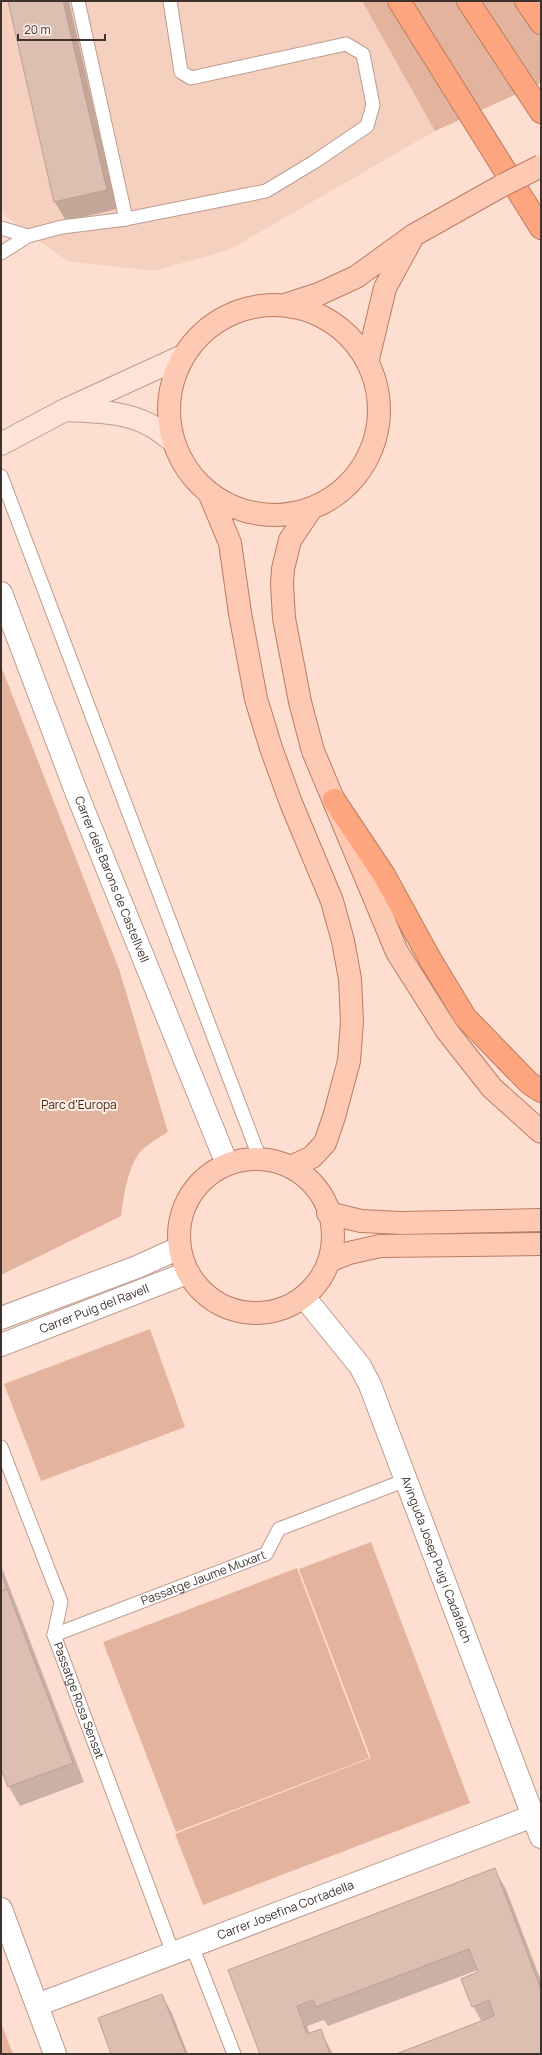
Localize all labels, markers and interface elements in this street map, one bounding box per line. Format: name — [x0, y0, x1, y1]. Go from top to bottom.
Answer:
scale bar — [18, 16, 105, 42]
text: 20 m — [24, 21, 51, 38]
street label: Carrer dels Barons de Castellvell — [71, 793, 153, 965]
park label: Parc d'Europa — [41, 1096, 117, 1113]
street label: Carrer Puig del Ravell — [37, 1280, 151, 1337]
street label: Avinguda Josep Puig i Cadafalch — [397, 1473, 476, 1645]
street label: Passatge Jaume Muxart — [138, 1546, 268, 1609]
street label: Passatge Rosa Sensat — [49, 1640, 109, 1761]
street label: Carrer Josefina Cortadella — [215, 1876, 356, 1944]

